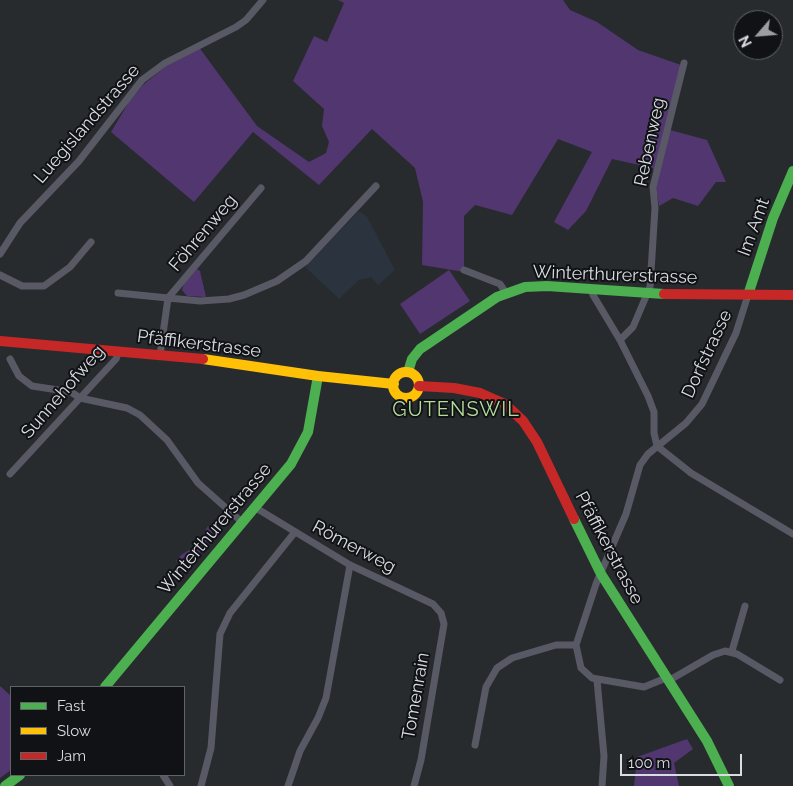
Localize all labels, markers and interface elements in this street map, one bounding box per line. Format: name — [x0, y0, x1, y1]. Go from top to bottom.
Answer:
north arrow — [733, 10, 783, 60]
text: N — [736, 33, 755, 50]
street label: Luegislandstrasse — [29, 60, 145, 188]
street label: Rebenweg — [630, 96, 670, 188]
street label: Föhrenweg — [164, 190, 242, 276]
street label: Im Amt — [734, 195, 774, 259]
street label: Winterthurerstrasse — [532, 261, 698, 289]
street label: Dorfstrasse — [677, 307, 737, 401]
street label: Pfäffikerstrasse — [136, 326, 262, 362]
street label: Sunnehofweg — [17, 341, 109, 443]
district label: GUTENSWIL — [391, 398, 521, 422]
street label: Winterthurerstrasse — [154, 459, 276, 599]
street label: Pfäffikerstrasse — [570, 488, 648, 608]
street label: Römerweg — [308, 516, 400, 578]
street label: Tomenrain — [398, 651, 434, 741]
legend — [10, 686, 185, 776]
text: Fast — [57, 697, 85, 715]
text: Slow — [57, 722, 91, 740]
scale bar — [623, 744, 746, 776]
text: Jam — [57, 747, 86, 765]
text: 100 m — [628, 754, 670, 772]

